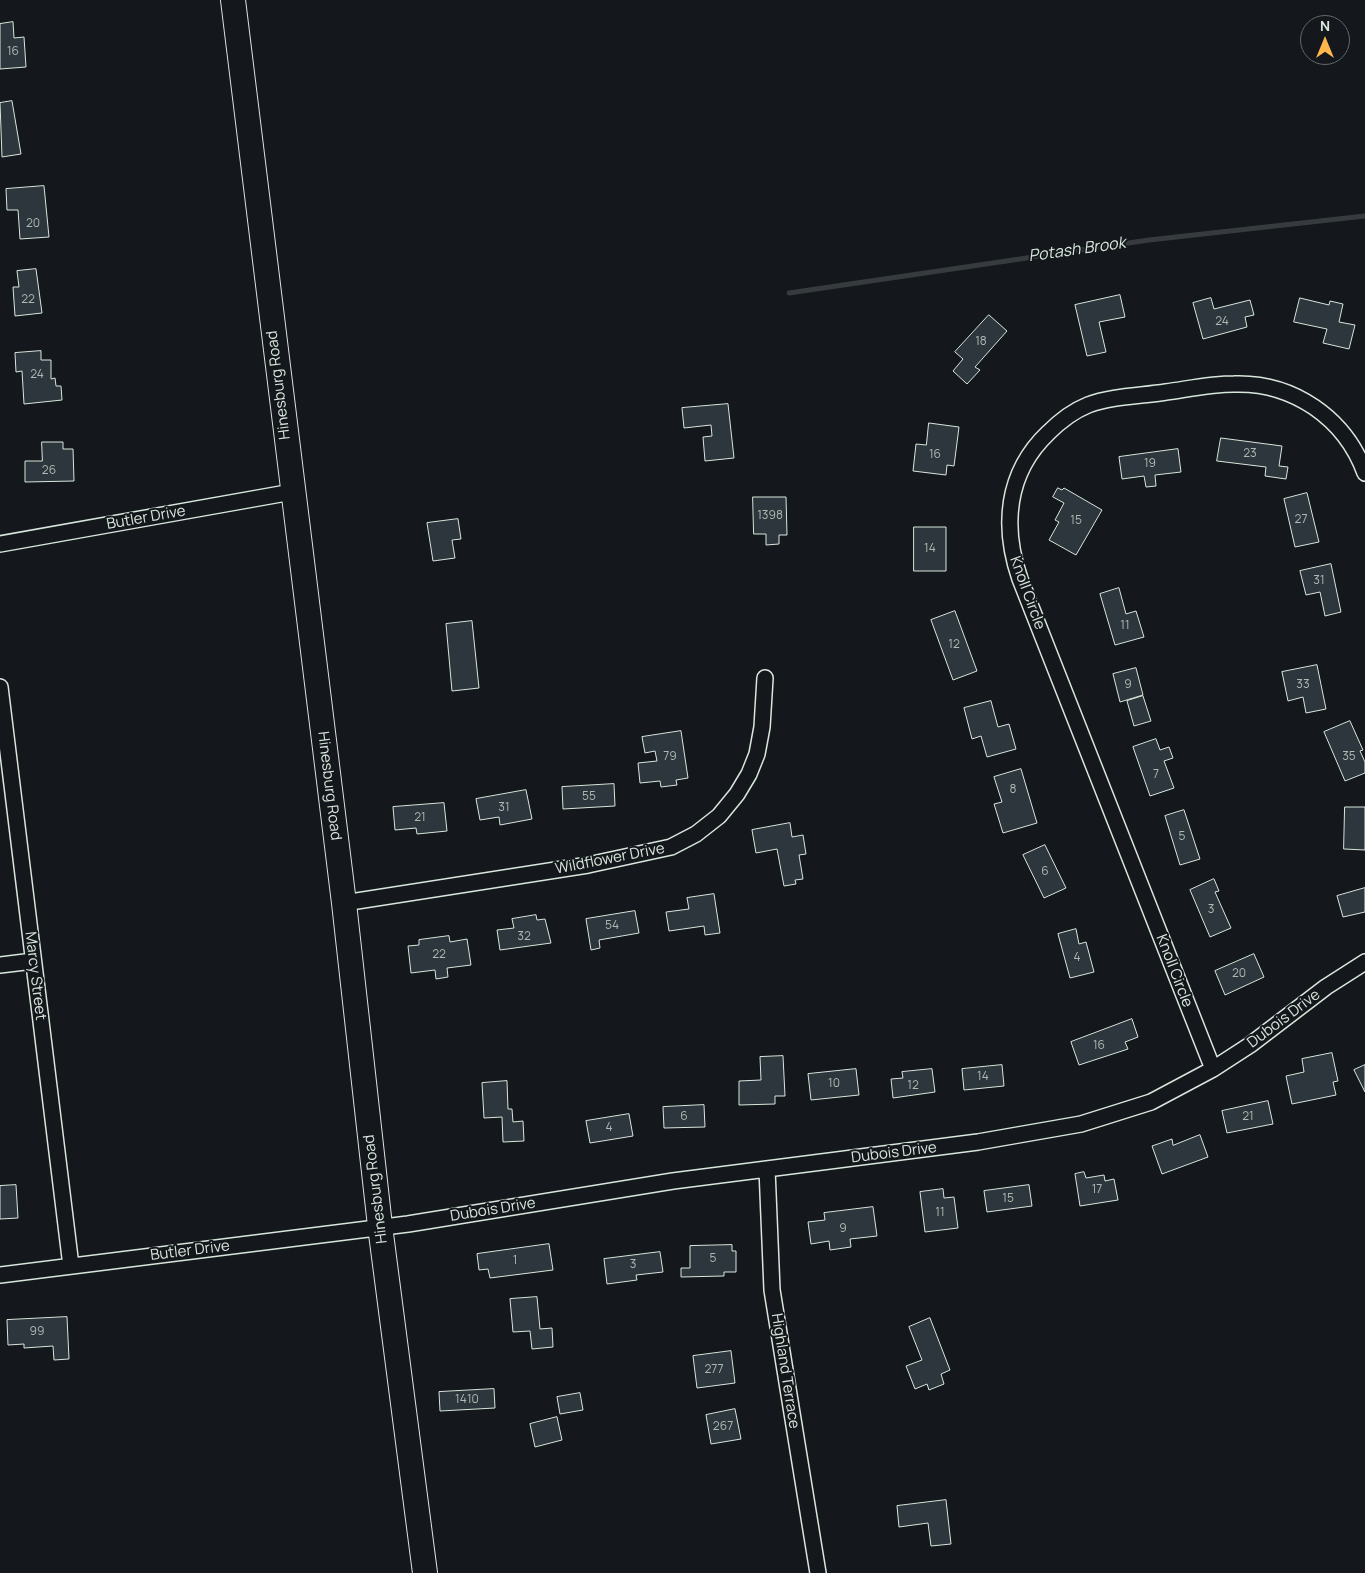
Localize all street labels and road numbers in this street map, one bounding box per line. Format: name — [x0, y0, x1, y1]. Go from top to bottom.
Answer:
street label: Hinesburg Road — [263, 330, 295, 440]
street label: Butler Drive — [105, 502, 187, 534]
street label: Knoll Circle — [1005, 554, 1049, 632]
street label: Hinesburg Road — [313, 731, 345, 841]
street label: Wildflower Drive — [554, 840, 666, 878]
street label: Marcy Street — [21, 931, 49, 1021]
street label: Knoll Circle — [1152, 932, 1196, 1010]
street label: Dubois Drive — [1244, 986, 1324, 1052]
street label: Hinesburg Road — [360, 1134, 392, 1244]
street label: Dubois Drive — [850, 1139, 938, 1167]
street label: Dubois Drive — [449, 1194, 537, 1226]
street label: Butler Drive — [149, 1237, 231, 1265]
street label: Highland Terrace — [767, 1312, 803, 1430]

